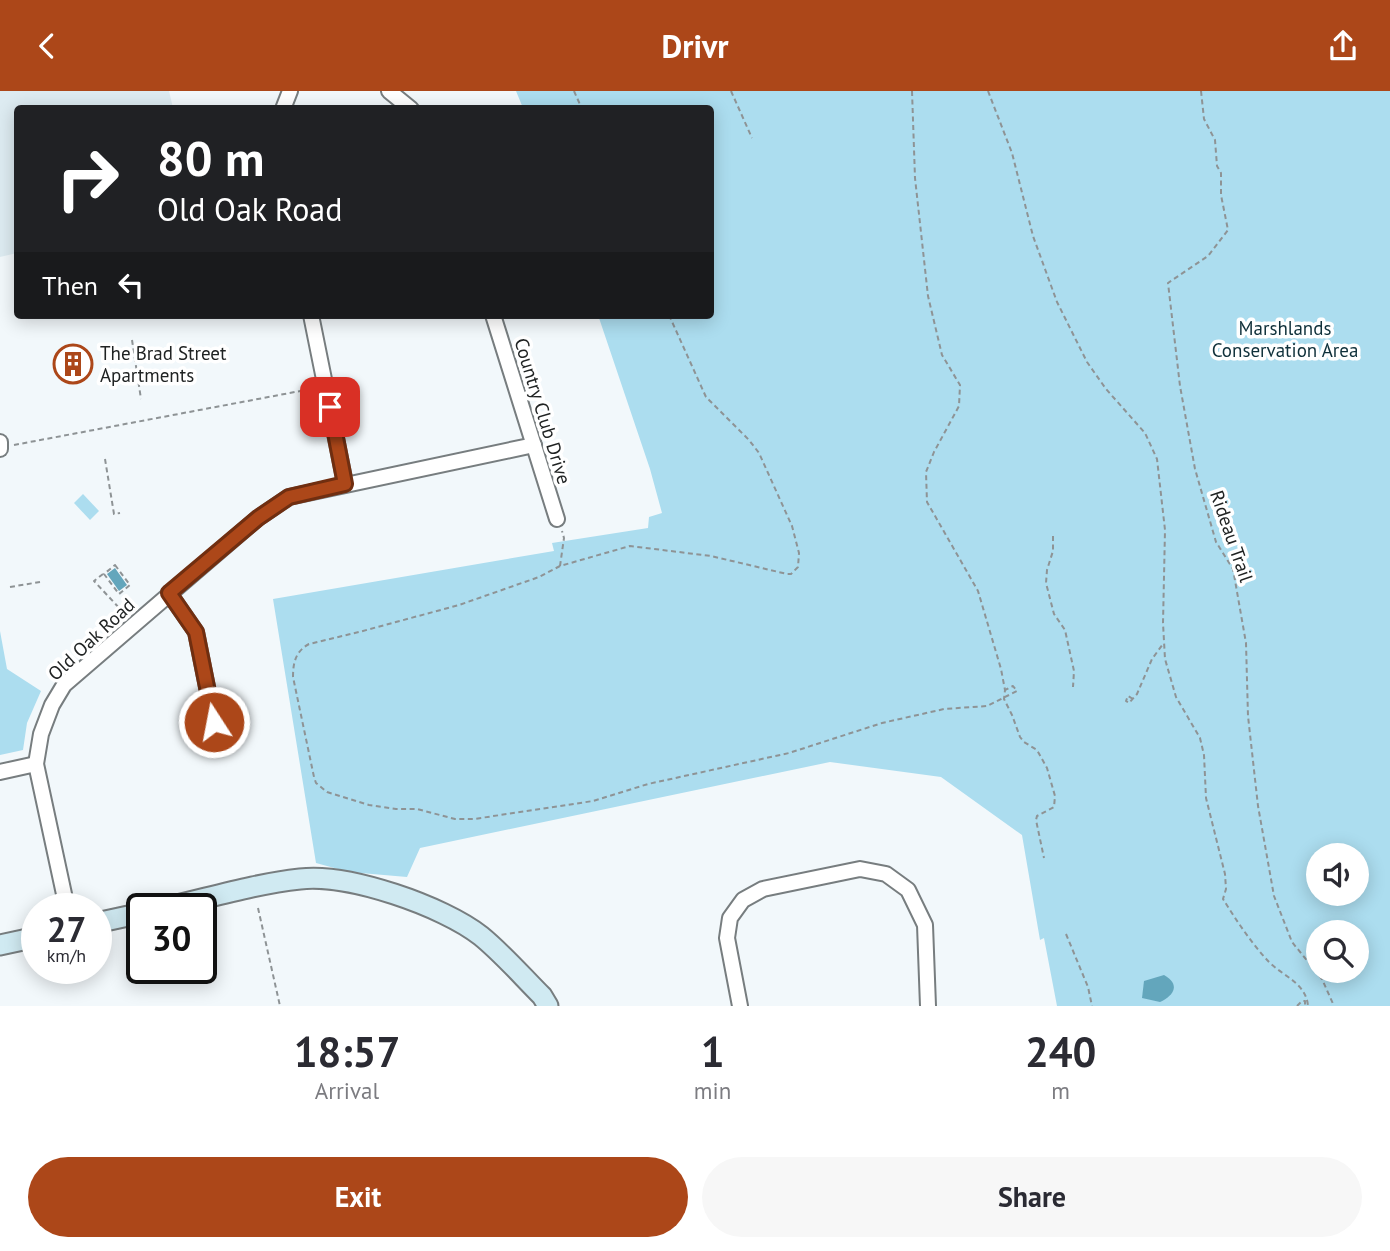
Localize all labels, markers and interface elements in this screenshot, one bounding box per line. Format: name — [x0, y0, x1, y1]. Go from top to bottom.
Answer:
text: Drivr — [661, 25, 729, 67]
icon: back — [28, 27, 66, 65]
icon: share — [1324, 27, 1362, 65]
text: 80 m — [157, 126, 264, 190]
icon: right — [42, 133, 133, 224]
text: Old Oak Road — [157, 188, 342, 230]
icon: left — [112, 266, 150, 304]
text: Then — [42, 269, 98, 302]
park label: Marshlands Conservation Area — [1212, 316, 1358, 362]
street label: Country Club Drive — [509, 335, 577, 487]
place label: The Brad Street Apartments — [100, 341, 227, 387]
building icon: The Brad Street Apartments — [52, 343, 94, 385]
pin — [300, 377, 360, 437]
icon: arrive — [311, 388, 349, 426]
street label: Rideau Trail — [1205, 487, 1259, 585]
street label: Old Oak Road — [43, 593, 139, 685]
position arrow — [177, 685, 251, 759]
map controls — [1306, 843, 1369, 983]
button: sound — [1306, 843, 1369, 906]
speed limit sign: 30 — [126, 893, 217, 984]
text: 27 — [47, 906, 86, 952]
button: search — [1306, 920, 1369, 983]
text: km/h — [47, 944, 86, 967]
text: 18:57 — [294, 1024, 400, 1079]
text: 1 — [701, 1024, 724, 1079]
text: 240 — [1025, 1024, 1096, 1079]
text: Arrival — [315, 1076, 379, 1105]
text: min — [694, 1076, 731, 1105]
text: m — [1051, 1076, 1070, 1105]
button: Exit — [28, 1157, 688, 1237]
button: Share — [702, 1157, 1362, 1237]

